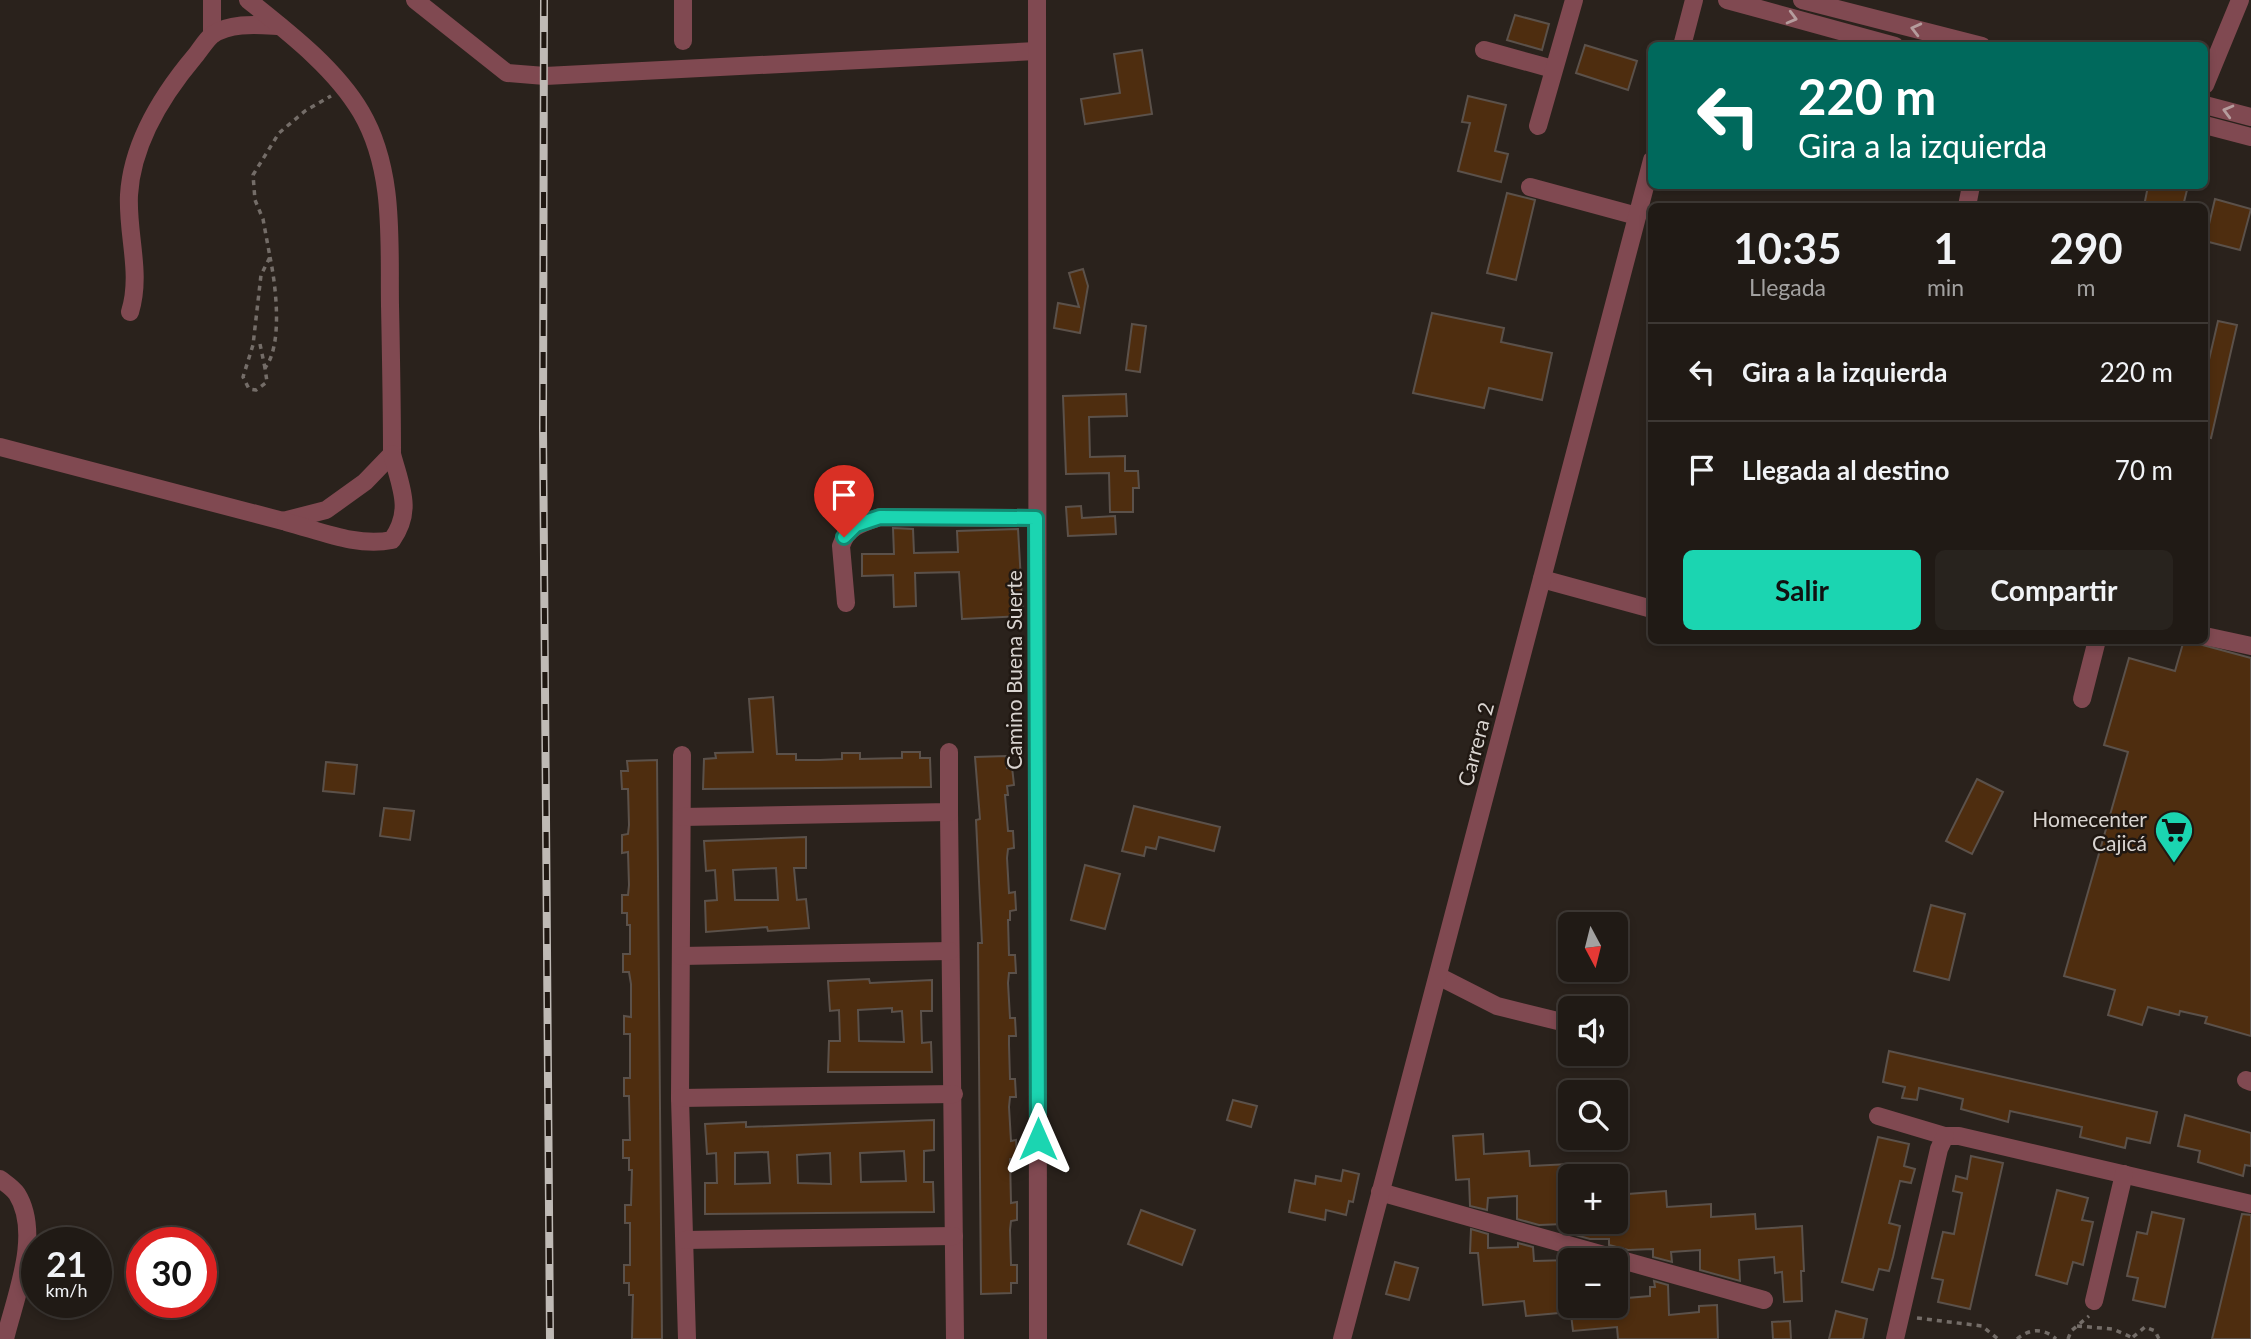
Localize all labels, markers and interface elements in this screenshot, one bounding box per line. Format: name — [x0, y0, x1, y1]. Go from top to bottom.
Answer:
one-way arrow — [1786, 10, 1798, 24]
one-way arrow — [1910, 23, 1922, 37]
text: 220 m — [1798, 67, 1936, 125]
icon: left — [1683, 70, 1774, 161]
one-way arrow — [2222, 105, 2234, 119]
text: Gira a la izquierda — [1798, 126, 2047, 165]
text: 10:35 — [1733, 223, 1842, 273]
text: 1 — [1933, 223, 1958, 273]
text: 290 — [2050, 223, 2123, 273]
text: Llegada — [1749, 273, 1826, 301]
text: min — [1927, 273, 1964, 301]
text: m — [2077, 273, 2096, 301]
icon: left — [1683, 353, 1721, 391]
text: Gira a la izquierda — [1742, 356, 1948, 388]
text: 220 m — [2100, 356, 2173, 388]
icon: arrive — [1683, 451, 1721, 489]
text: Llegada al destino — [1742, 454, 1949, 486]
text: 70 m — [2115, 454, 2173, 486]
pin — [814, 465, 874, 537]
icon: arrive — [825, 476, 863, 514]
button: Salir — [1683, 550, 1921, 630]
button: Compartir — [1935, 550, 2173, 630]
street label: Camino Buena Suerte — [1001, 570, 1026, 770]
street label: Carrera 2 — [1452, 699, 1498, 789]
place label: Homecenter Cajicá — [2032, 806, 2147, 855]
supermarket icon: Homecenter Cajicá — [2153, 809, 2195, 864]
north arrow — [1558, 912, 1628, 982]
map controls — [1558, 912, 1628, 1318]
button: sound — [1558, 996, 1628, 1066]
button: search — [1558, 1080, 1628, 1150]
position arrow — [1001, 1102, 1075, 1176]
button: + — [1558, 1164, 1628, 1234]
speed limit sign: 30 — [126, 1227, 217, 1318]
text: 21 — [46, 1242, 87, 1284]
button: − — [1558, 1248, 1628, 1318]
text: km/h — [45, 1279, 88, 1301]

